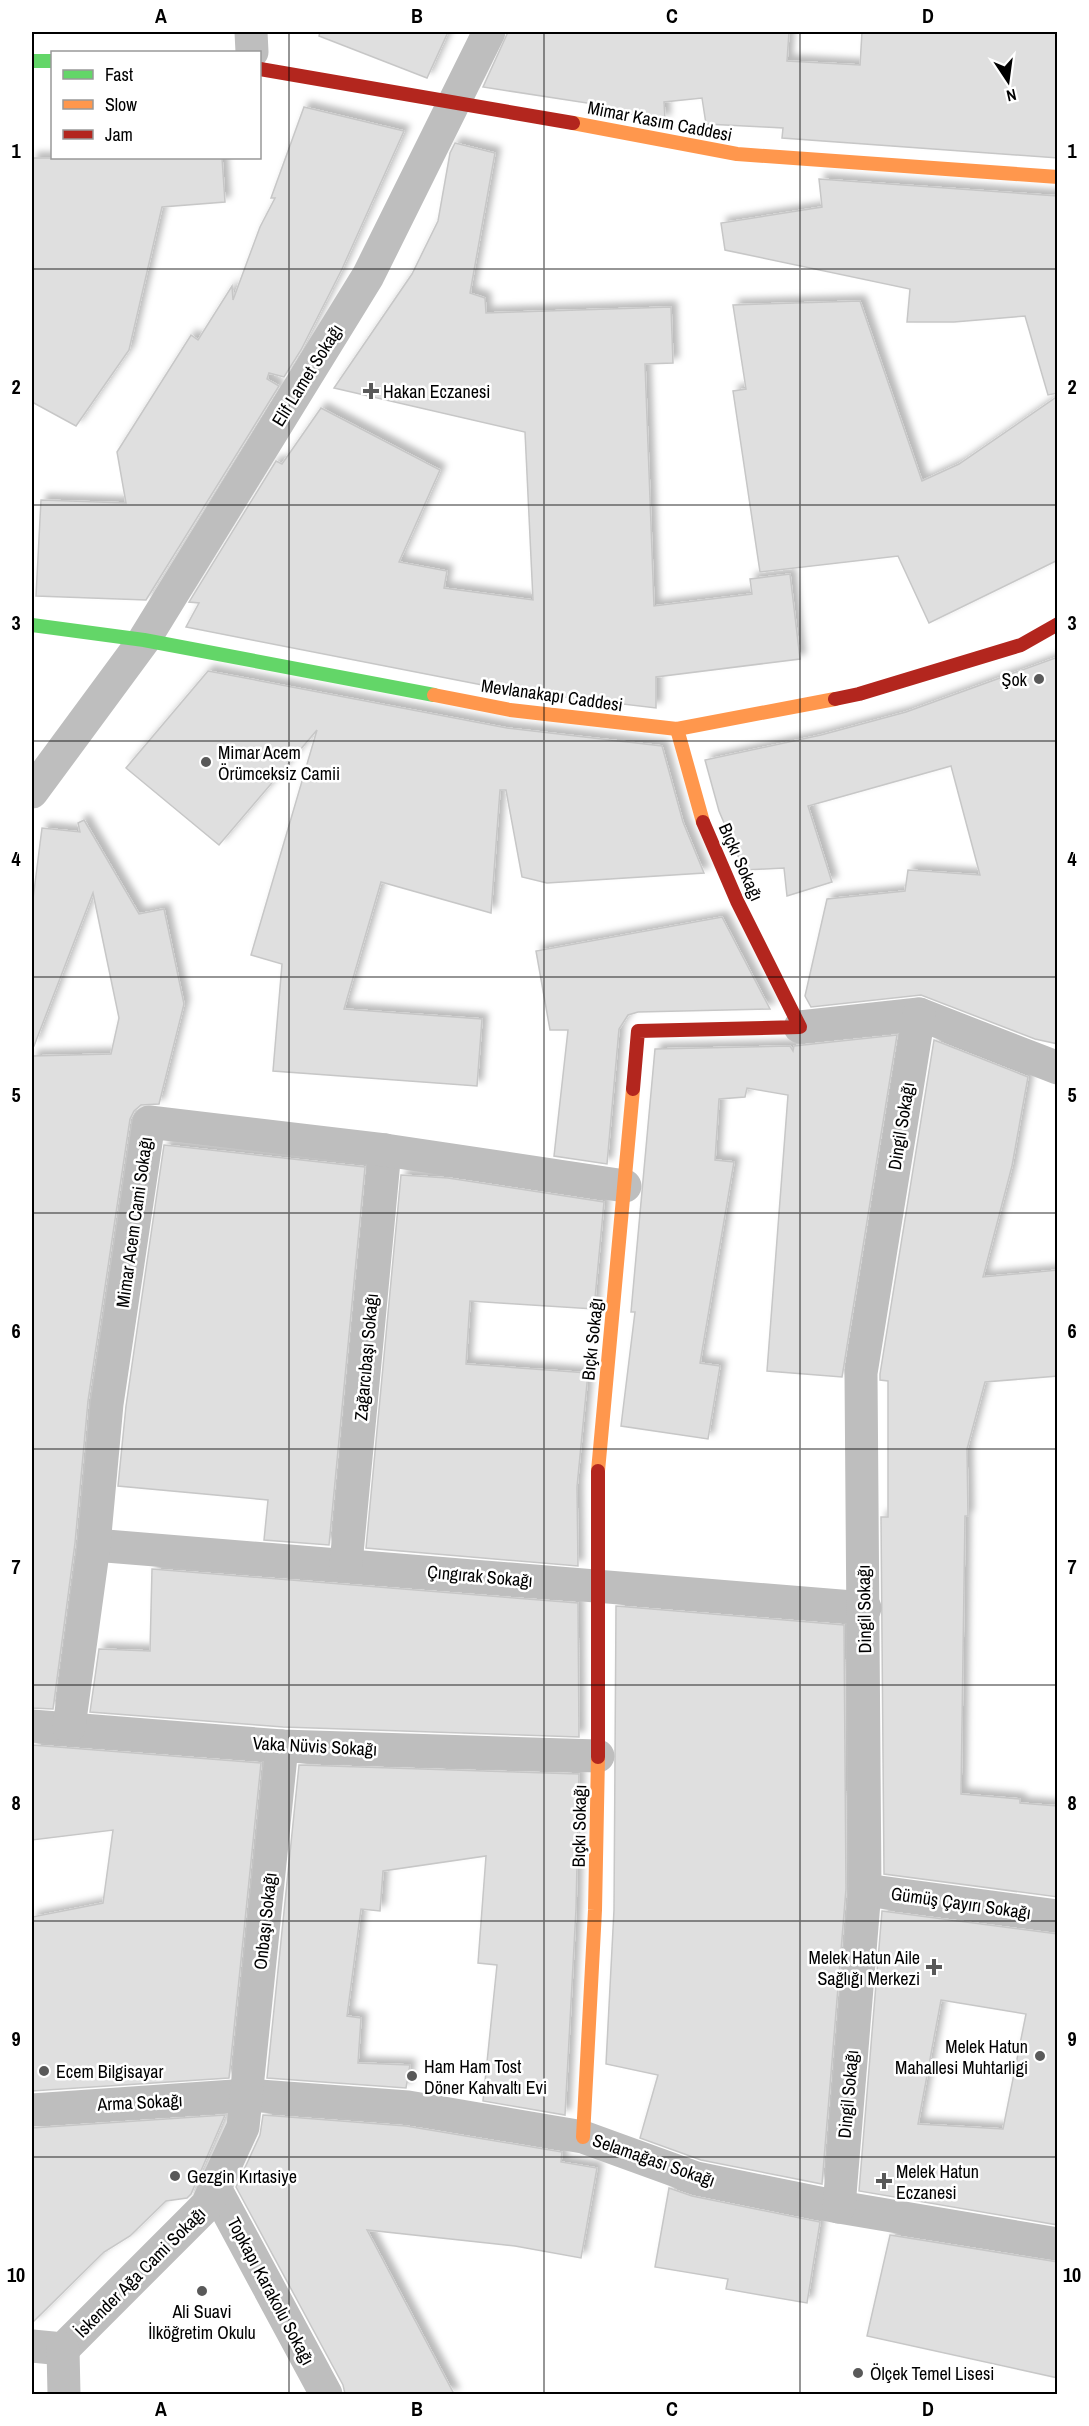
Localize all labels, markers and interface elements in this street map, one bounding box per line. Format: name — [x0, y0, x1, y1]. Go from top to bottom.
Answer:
text: A — [155, 2, 167, 29]
text: B — [411, 2, 423, 29]
text: C — [666, 2, 678, 29]
text: D — [922, 2, 934, 29]
legend — [51, 51, 261, 159]
north arrow — [978, 51, 1038, 111]
text: Fast — [105, 62, 133, 87]
text: N — [1004, 84, 1018, 107]
text: Slow — [105, 92, 137, 117]
street label: Mimar Kasım Caddesi — [586, 95, 734, 147]
text: Jam — [105, 122, 133, 147]
text: 1 — [11, 137, 21, 164]
text: 1 — [1067, 137, 1077, 164]
street label: Elif Lamet Sokağı — [266, 319, 348, 431]
text: 2 — [11, 373, 21, 400]
text: 2 — [1067, 373, 1077, 400]
place label: Hakan Eczanesi — [383, 379, 490, 404]
marker: Hakan Eczanesi — [364, 384, 378, 398]
text: 3 — [11, 609, 21, 636]
text: 3 — [1067, 609, 1077, 636]
place label: Şok — [1002, 667, 1028, 692]
marker: Şok — [1032, 672, 1046, 686]
street label: Mevlanakapı Caddesi — [480, 673, 624, 717]
place label: Mimar Acem Örümceksiz Camii — [218, 740, 340, 786]
marker: Mimar Acem Örümceksiz Camii — [199, 755, 213, 769]
street label: Bıçkı Sokağı — [713, 819, 769, 905]
text: 4 — [11, 845, 21, 872]
text: 4 — [1067, 845, 1077, 872]
street label: Dingil Sokağı — [882, 1080, 920, 1172]
text: 5 — [11, 1081, 21, 1108]
text: 5 — [1067, 1081, 1077, 1108]
street label: Mimar Acem Cami Sokağı — [110, 1135, 158, 1309]
street label: Zağarcıbaşı Sokağı — [348, 1292, 384, 1422]
street label: Bıçkı Sokağı — [575, 1296, 609, 1382]
text: 6 — [11, 1317, 21, 1344]
text: 6 — [1067, 1317, 1077, 1344]
text: 7 — [11, 1553, 21, 1580]
text: 7 — [1067, 1553, 1077, 1580]
street label: Çıngırak Sokağı — [426, 1559, 534, 1593]
street label: Dingil Sokağı — [851, 1564, 877, 1654]
street label: Vaka Nüvis Sokağı — [252, 1730, 378, 1762]
street label: Bıçkı Sokağı — [566, 1784, 592, 1868]
text: 8 — [11, 1789, 21, 1816]
text: 8 — [1067, 1789, 1077, 1816]
street label: Onbaşı Sokağı — [247, 1871, 283, 1971]
street label: Gümüş Çayırı Sokağı — [889, 1881, 1033, 1925]
place label: Melek Hatun Aile Sağlığı Merkezi — [808, 1945, 920, 1991]
marker: Melek Hatun Aile Sağlığı Merkezi — [925, 1958, 943, 1976]
text: 9 — [11, 2025, 21, 2052]
text: 9 — [1067, 2025, 1077, 2052]
place label: Melek Hatun Mahallesi Muhtarligi — [895, 2034, 1028, 2080]
street label: Dingil Sokağı — [832, 2049, 864, 2139]
marker: Melek Hatun Mahallesi Muhtarligi — [1033, 2049, 1047, 2063]
place label: Ham Ham Tost Döner Kahvaltı Evi — [424, 2054, 547, 2100]
place label: Ecem Bilgisayar — [56, 2059, 164, 2084]
marker: Ecem Bilgisayar — [37, 2064, 51, 2078]
marker: Ham Ham Tost Döner Kahvaltı Evi — [405, 2069, 419, 2083]
street label: Arma Sokağı — [96, 2087, 183, 2117]
street label: Selamağası Sokağı — [589, 2127, 719, 2193]
place label: Melek Hatun Eczanesi — [896, 2159, 979, 2205]
place label: Gezgin Kırtasiye — [187, 2164, 297, 2189]
marker: Gezgin Kırtasiye — [168, 2169, 182, 2183]
marker: Melek Hatun Eczanesi — [877, 2174, 891, 2188]
street label: İskender Ağa Cami Sokağı — [69, 2201, 211, 2343]
street label: Topkapı Karakolu Sokağı — [221, 2213, 321, 2369]
text: 10 — [7, 2261, 25, 2288]
text: 10 — [1063, 2261, 1081, 2288]
marker: Ali Suavi İlköğretim Okulu — [195, 2284, 209, 2298]
place label: Ali Suavi İlköğretim Okulu — [148, 2299, 256, 2345]
place label: Ölçek Temel Lisesi — [870, 2361, 994, 2386]
marker: Ölçek Temel Lisesi — [851, 2366, 865, 2380]
text: A — [155, 2395, 167, 2422]
text: B — [411, 2395, 423, 2422]
text: C — [666, 2395, 678, 2422]
text: D — [922, 2395, 934, 2422]

